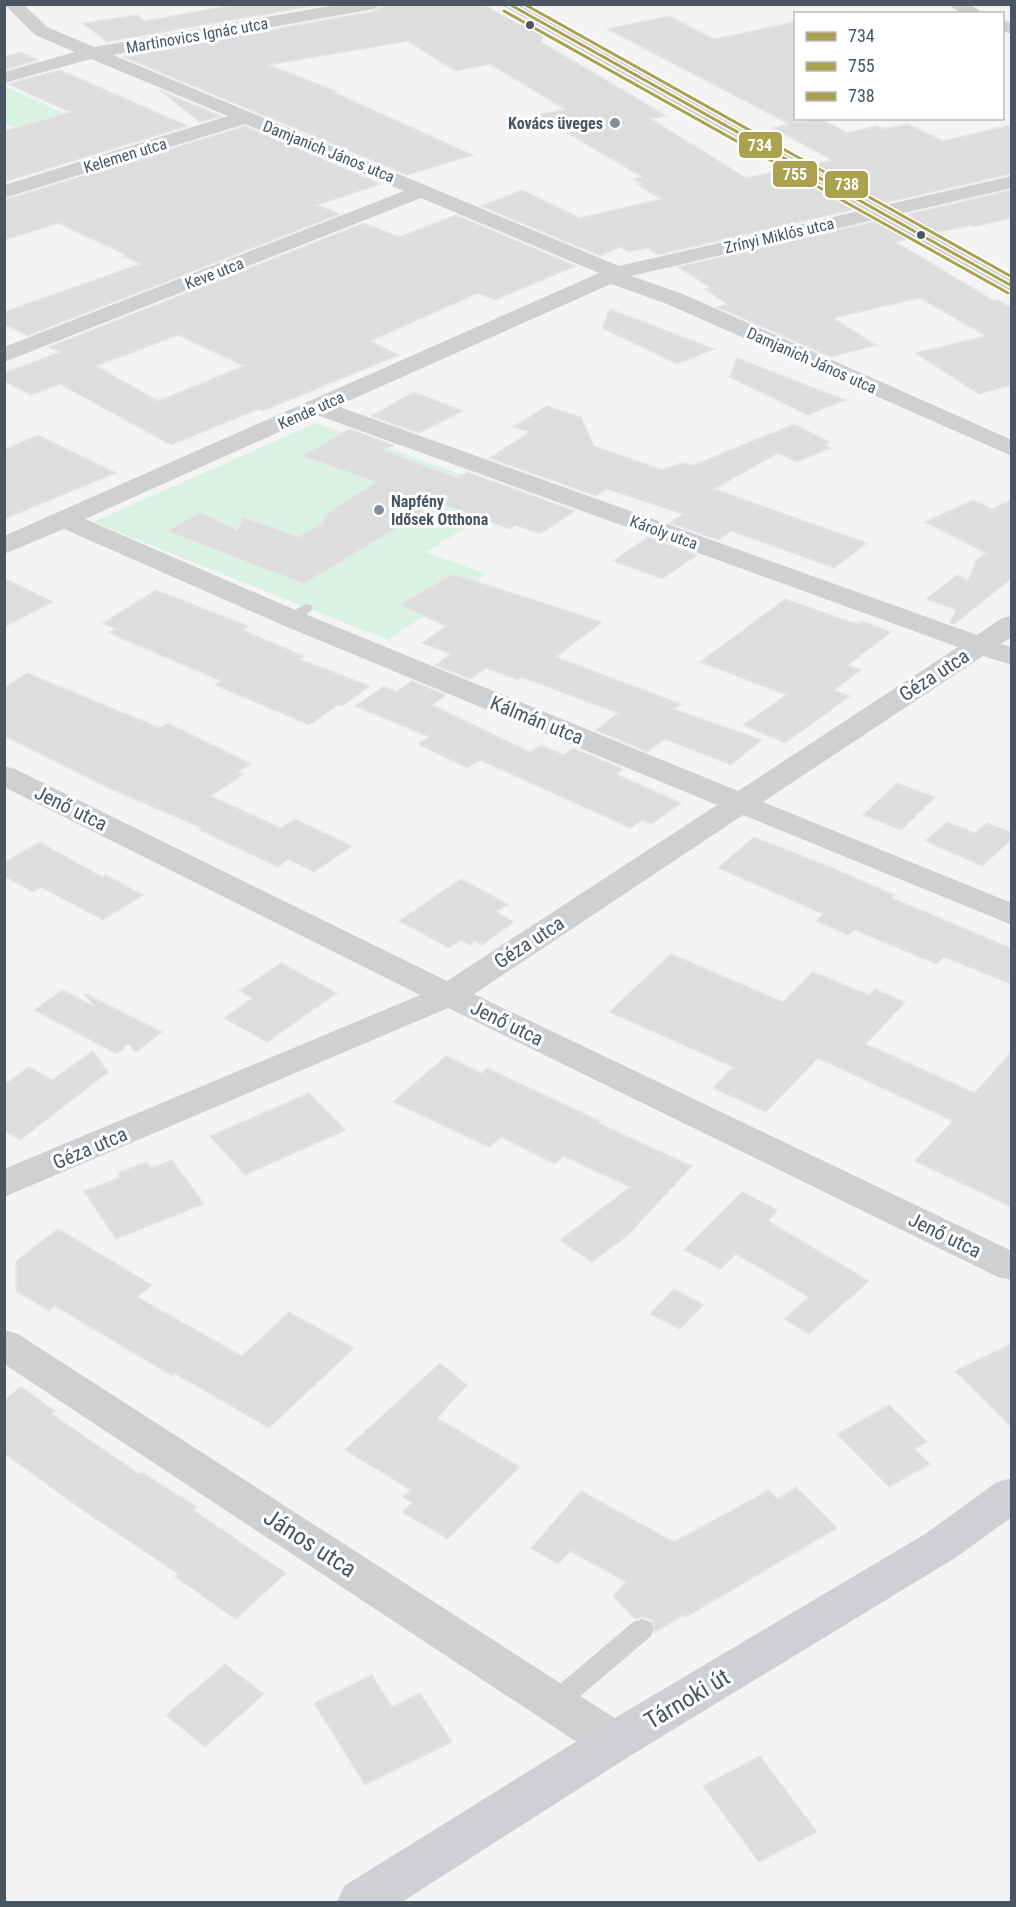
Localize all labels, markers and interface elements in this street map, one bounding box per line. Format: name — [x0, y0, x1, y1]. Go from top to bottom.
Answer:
legend — [794, 12, 1004, 120]
street label: Martinovics Ignác utca — [125, 14, 270, 57]
unlabelled marker — [524, 19, 536, 31]
text: 734 — [848, 25, 875, 46]
text: 755 — [848, 55, 875, 76]
text: 738 — [848, 85, 875, 106]
place label: Kovács üveges — [508, 114, 603, 133]
street label: Damjanich János utca — [260, 116, 397, 186]
marker: Kovács üveges — [608, 116, 622, 130]
line badge: 734 — [738, 131, 783, 159]
street label: Kelemen utca — [81, 134, 169, 177]
text: 734 — [748, 136, 772, 155]
line badge: 755 — [772, 160, 818, 188]
text: 755 — [783, 165, 807, 184]
line badge: 738 — [824, 170, 869, 199]
text: 738 — [835, 175, 859, 194]
street label: Zrínyi Miklós utca — [722, 214, 836, 257]
unlabelled marker — [915, 229, 927, 241]
street label: Keve utca — [182, 254, 246, 293]
street label: Damjanich János utca — [744, 323, 880, 398]
street label: Kende utca — [275, 387, 347, 433]
place label: Napfény Idősek Otthona — [391, 492, 489, 529]
marker: Napfény Idősek Otthona — [372, 503, 386, 517]
street label: Károly utca — [627, 511, 700, 553]
street label: Géza utca — [895, 644, 973, 706]
street label: Kálmán utca — [487, 690, 587, 750]
street label: Jenő utca — [31, 780, 111, 836]
street label: Géza utca — [490, 911, 568, 973]
street label: Jenő utca — [467, 995, 547, 1051]
street label: Géza utca — [49, 1122, 131, 1174]
street label: Jenő utca — [905, 1207, 985, 1263]
street label: János utca — [259, 1503, 361, 1583]
street label: Tárnoki út — [639, 1663, 735, 1735]

